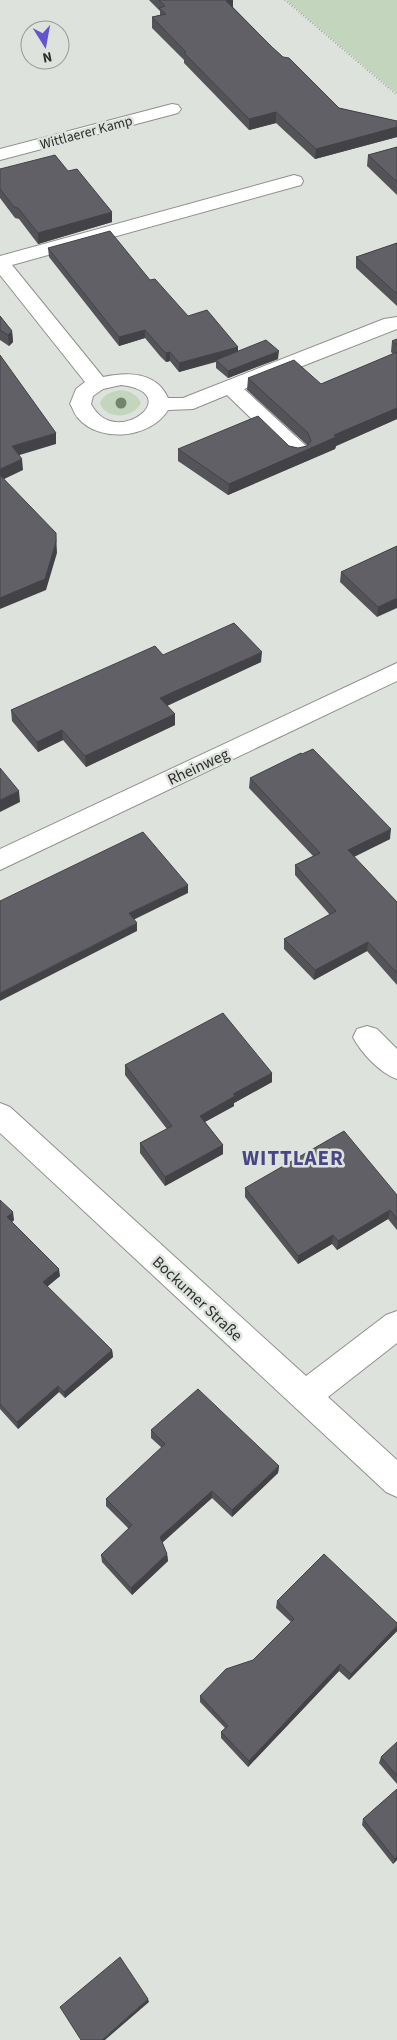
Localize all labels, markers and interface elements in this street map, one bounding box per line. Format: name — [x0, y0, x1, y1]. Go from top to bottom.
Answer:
north arrow — [20, 20, 70, 70]
text: N — [41, 46, 54, 67]
street label: Wittlaerer Kamp — [38, 111, 135, 155]
street label: Rheinweg — [164, 743, 233, 791]
district label: WITTLAER — [242, 1143, 344, 1173]
street label: Bockumer Straße — [148, 1251, 247, 1346]

